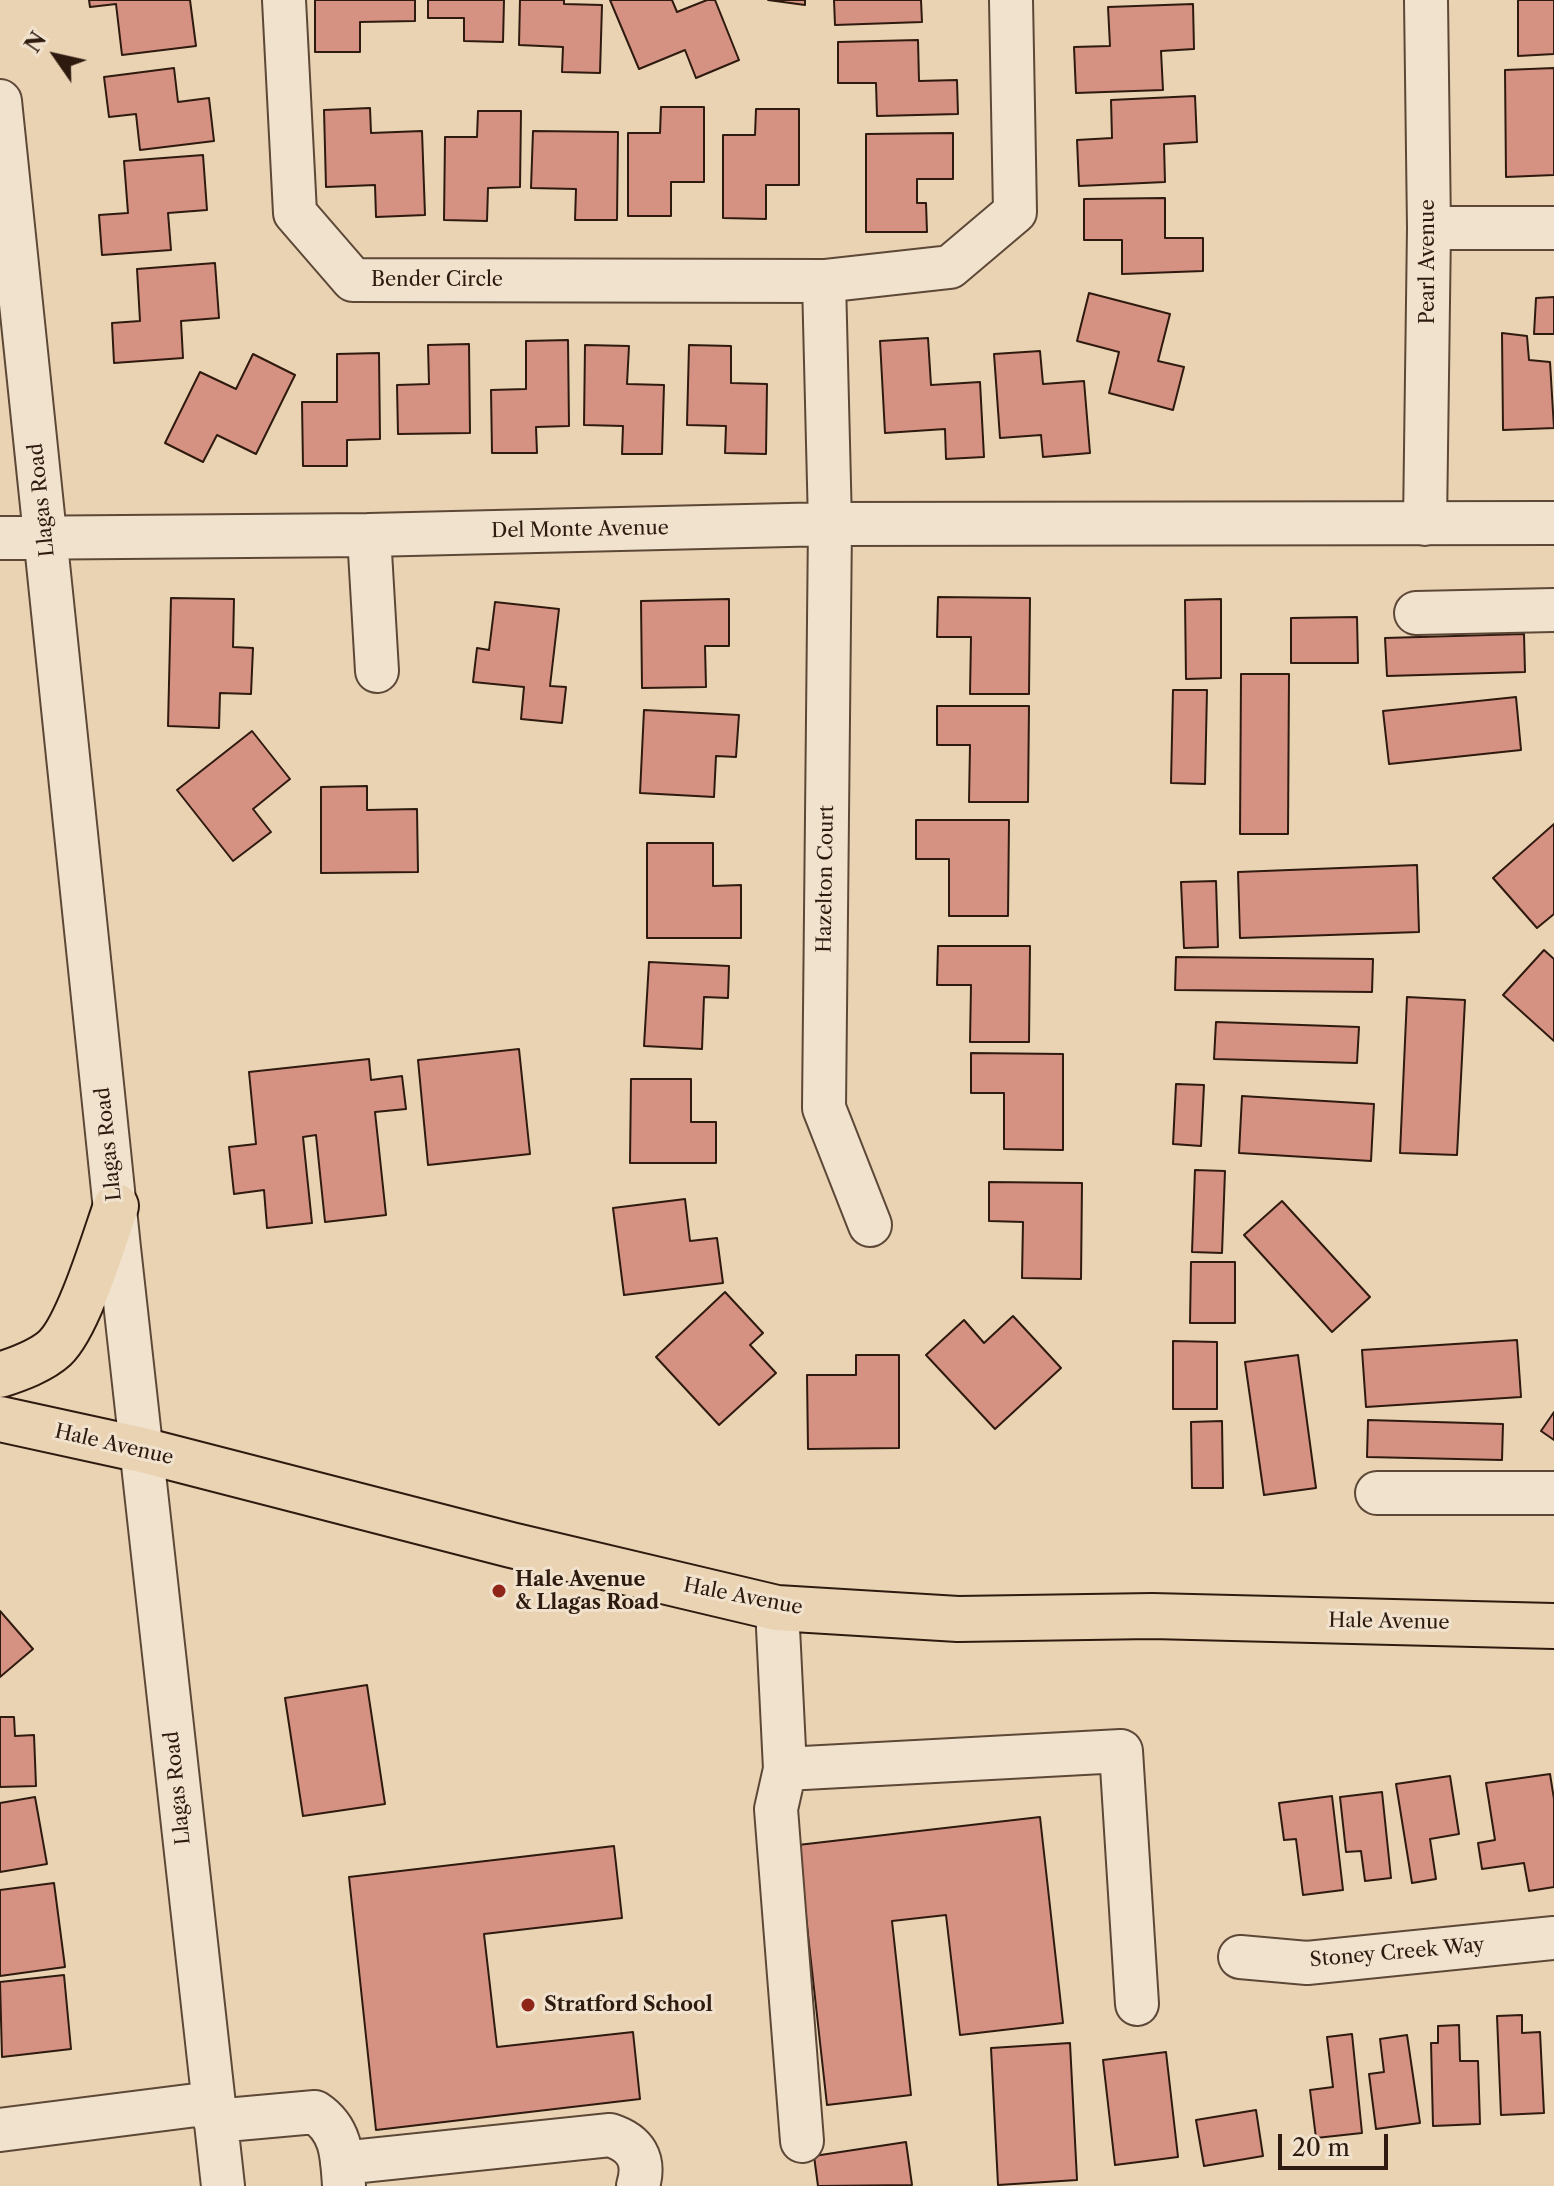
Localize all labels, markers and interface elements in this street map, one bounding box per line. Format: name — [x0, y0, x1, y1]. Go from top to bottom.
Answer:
north arrow — [16, 16, 96, 96]
text: N — [19, 27, 52, 58]
street label: Pearl Avenue — [1416, 199, 1440, 325]
street label: Bender Circle — [371, 268, 503, 292]
street label: Llagas Road — [24, 442, 60, 558]
street label: Del Monte Avenue — [491, 516, 669, 544]
street label: Hazelton Court — [813, 805, 839, 953]
street label: Llagas Road — [91, 1086, 127, 1202]
street label: Hale Avenue — [52, 1420, 176, 1470]
place label: Hale Avenue & Llagas Road — [515, 1568, 659, 1615]
street label: Hale Avenue — [681, 1574, 805, 1620]
marker: Hale Avenue & Llagas Road — [490, 1582, 508, 1600]
street label: Hale Avenue — [1328, 1609, 1450, 1635]
street label: Llagas Road — [160, 1730, 196, 1846]
street label: Stoney Creek Way — [1309, 1933, 1485, 1973]
place label: Stratford School — [544, 1993, 713, 2017]
marker: Stratford School — [519, 1996, 537, 2014]
scale bar — [1282, 2118, 1392, 2168]
text: 20 m — [1292, 2133, 1350, 2162]

